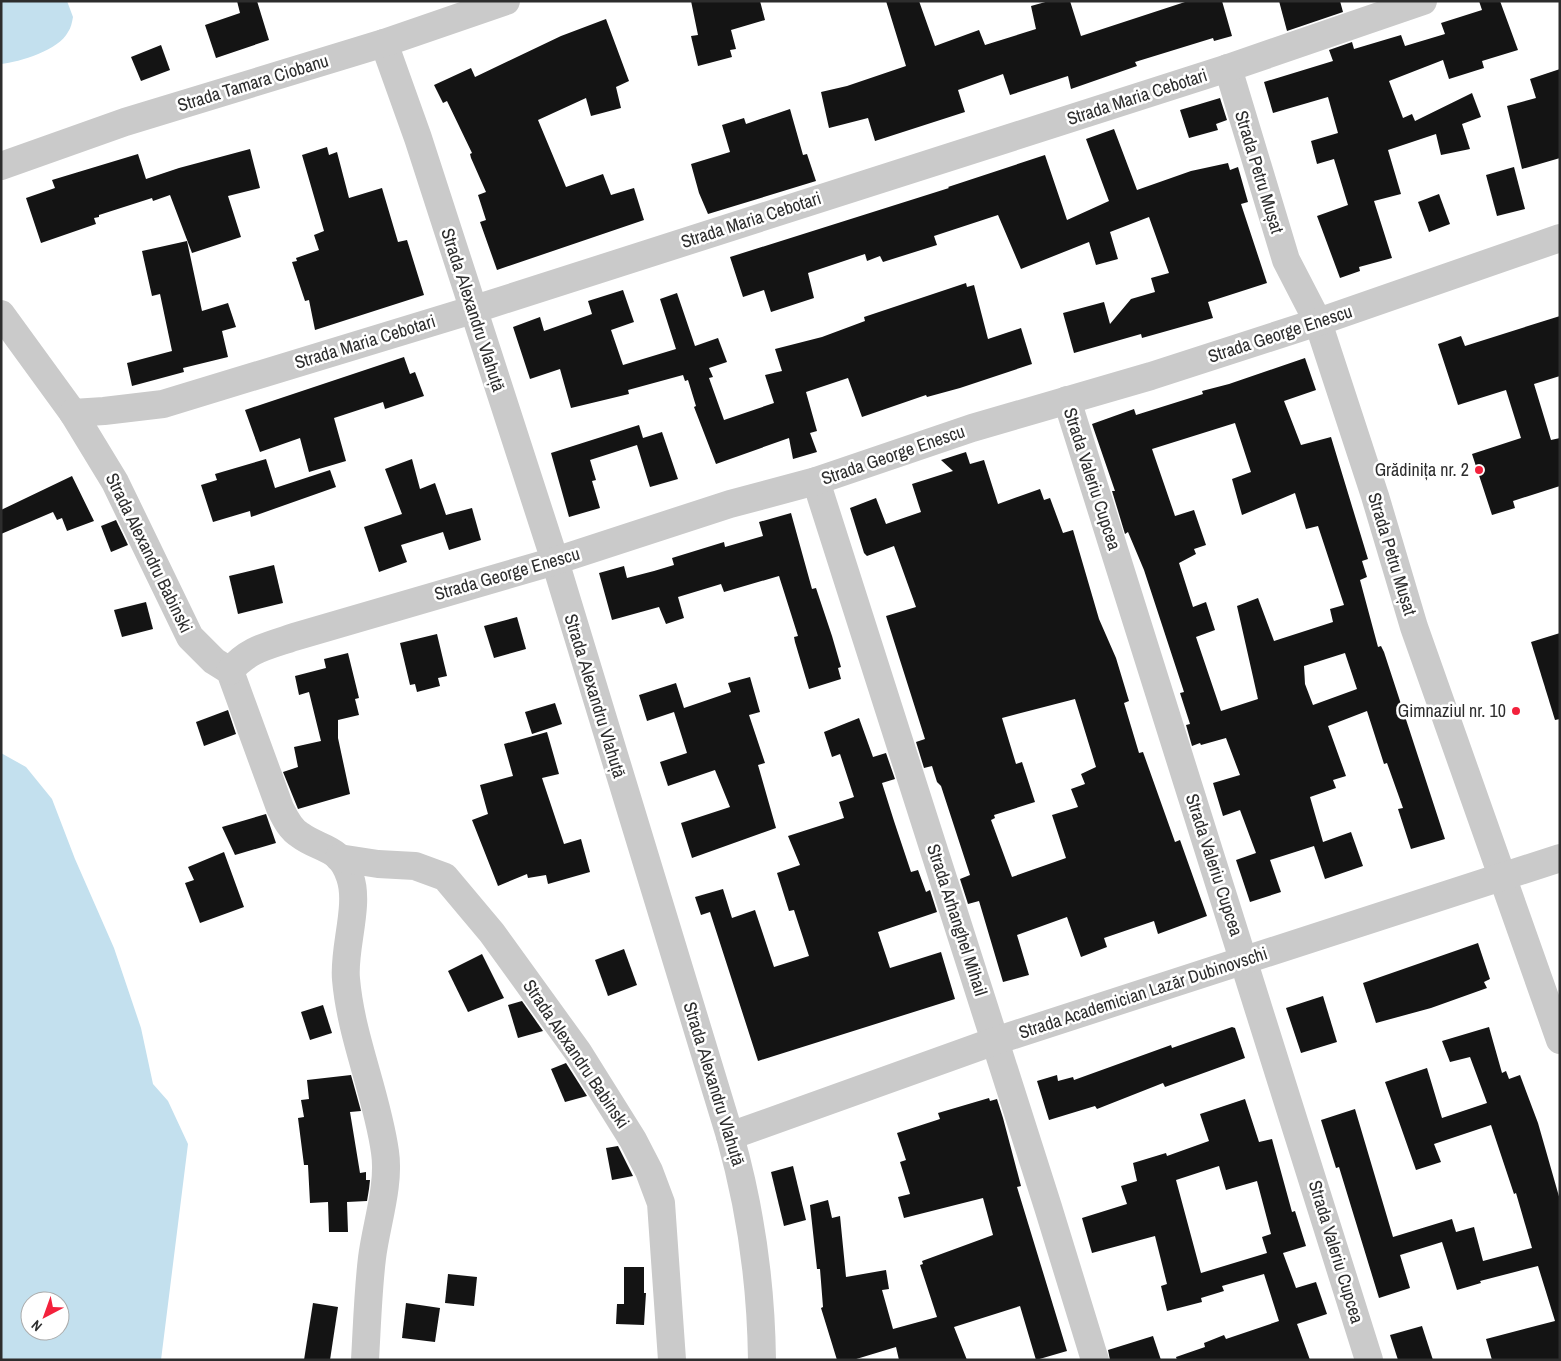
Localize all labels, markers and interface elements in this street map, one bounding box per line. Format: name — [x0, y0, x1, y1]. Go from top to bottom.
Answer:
street label: Strada Tamara Ciobanu — [174, 48, 331, 117]
street label: Strada Maria Cebotari — [1064, 62, 1210, 131]
street label: Strada Petru Mușat — [1229, 107, 1290, 236]
street label: Strada Maria Cebotari — [678, 185, 824, 254]
street label: Strada Аlexandru Vlahuță — [435, 225, 512, 395]
street label: Strada George Enescu — [1205, 298, 1355, 369]
street label: Strada Maria Cebotari — [291, 308, 438, 375]
street label: Strada Valeriu Cupcea — [1058, 404, 1127, 553]
street label: Strada George Enescu — [818, 418, 968, 491]
place label: Grădinița nr. 2 — [1375, 457, 1469, 482]
marker: Grădinița nr. 2 — [1473, 464, 1485, 476]
street label: Strada Alexandru Babinski — [100, 469, 199, 637]
street label: Strada Petru Mușat — [1362, 489, 1423, 618]
street label: Strada George Enescu — [431, 541, 582, 606]
street label: Strada Аlexandru Vlahuță — [559, 611, 632, 781]
place label: Gimnaziul nr. 10 — [1398, 698, 1506, 723]
marker: Gimnaziul nr. 10 — [1510, 705, 1522, 717]
street label: Strada Valeriu Cupcea — [1180, 790, 1249, 939]
street label: Strada Arhanghel Mihail — [921, 841, 994, 999]
street label: Strada Academician Lazăr Dubinovschi — [1015, 940, 1270, 1045]
street label: Strada Alexandru Babinski — [517, 974, 636, 1133]
street label: Strada Аlexandru Vlahuță — [678, 999, 751, 1169]
street label: Strada Valeriu Cupcea — [1303, 1177, 1370, 1326]
north arrow — [20, 1291, 70, 1341]
text: N — [27, 1316, 46, 1335]

